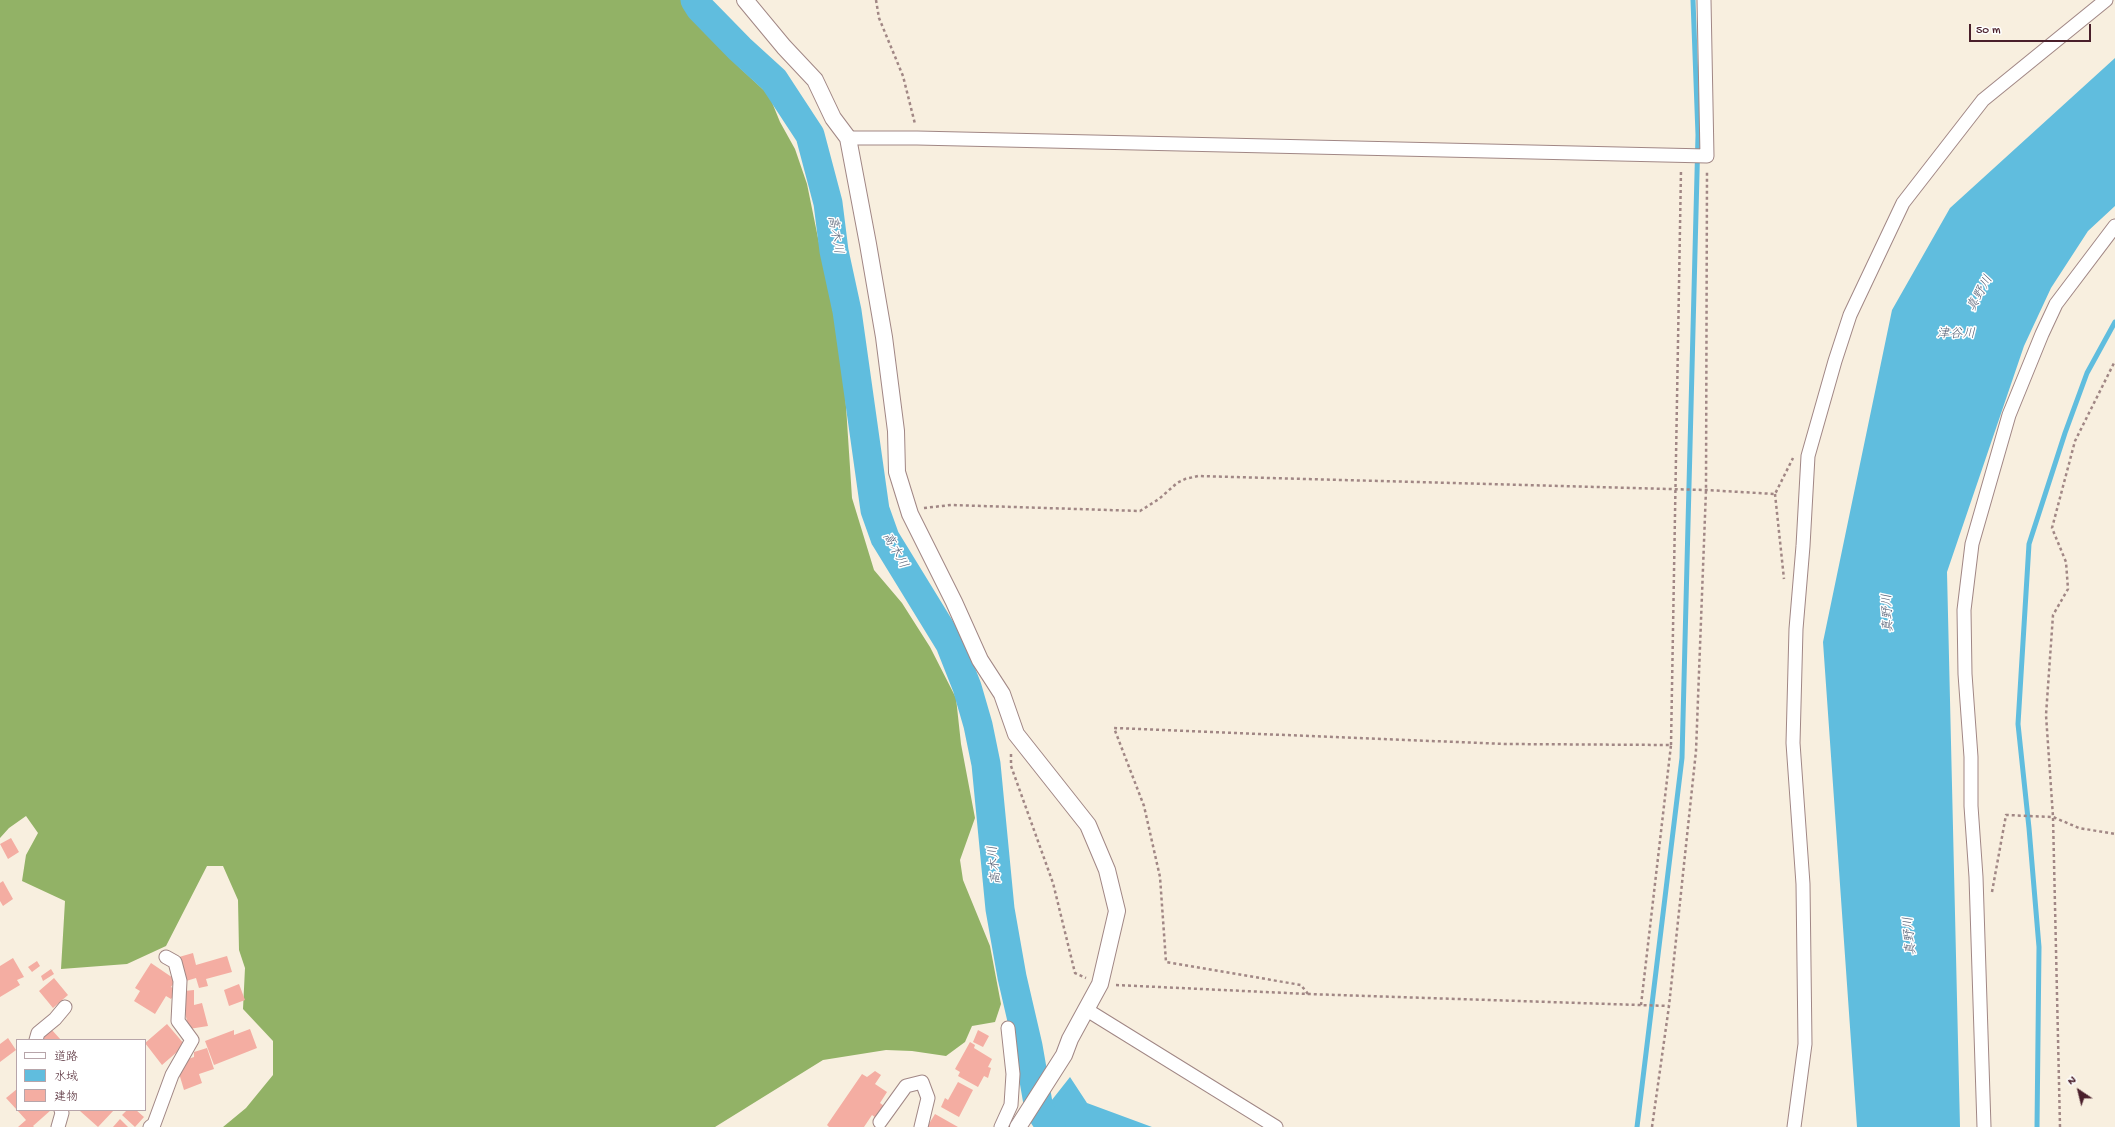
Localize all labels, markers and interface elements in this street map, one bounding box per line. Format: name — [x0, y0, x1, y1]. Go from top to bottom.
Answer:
scale bar — [1971, 16, 2093, 42]
text: 50 m — [1976, 24, 2001, 38]
water label: 高木川 — [823, 214, 845, 256]
water label: 真野川 — [1965, 273, 1997, 315]
water label: 津谷川 — [1937, 327, 1975, 343]
water label: 高木川 — [878, 530, 910, 572]
water label: 真野川 — [1881, 593, 1897, 633]
water label: 高木川 — [986, 845, 1006, 885]
water label: 真野川 — [1902, 916, 1920, 956]
legend — [16, 1039, 146, 1111]
text: 道路 — [54, 1051, 78, 1065]
text: 水域 — [54, 1071, 78, 1085]
north arrow — [2059, 1071, 2099, 1111]
text: N — [2066, 1074, 2079, 1088]
text: 建物 — [54, 1091, 78, 1105]

